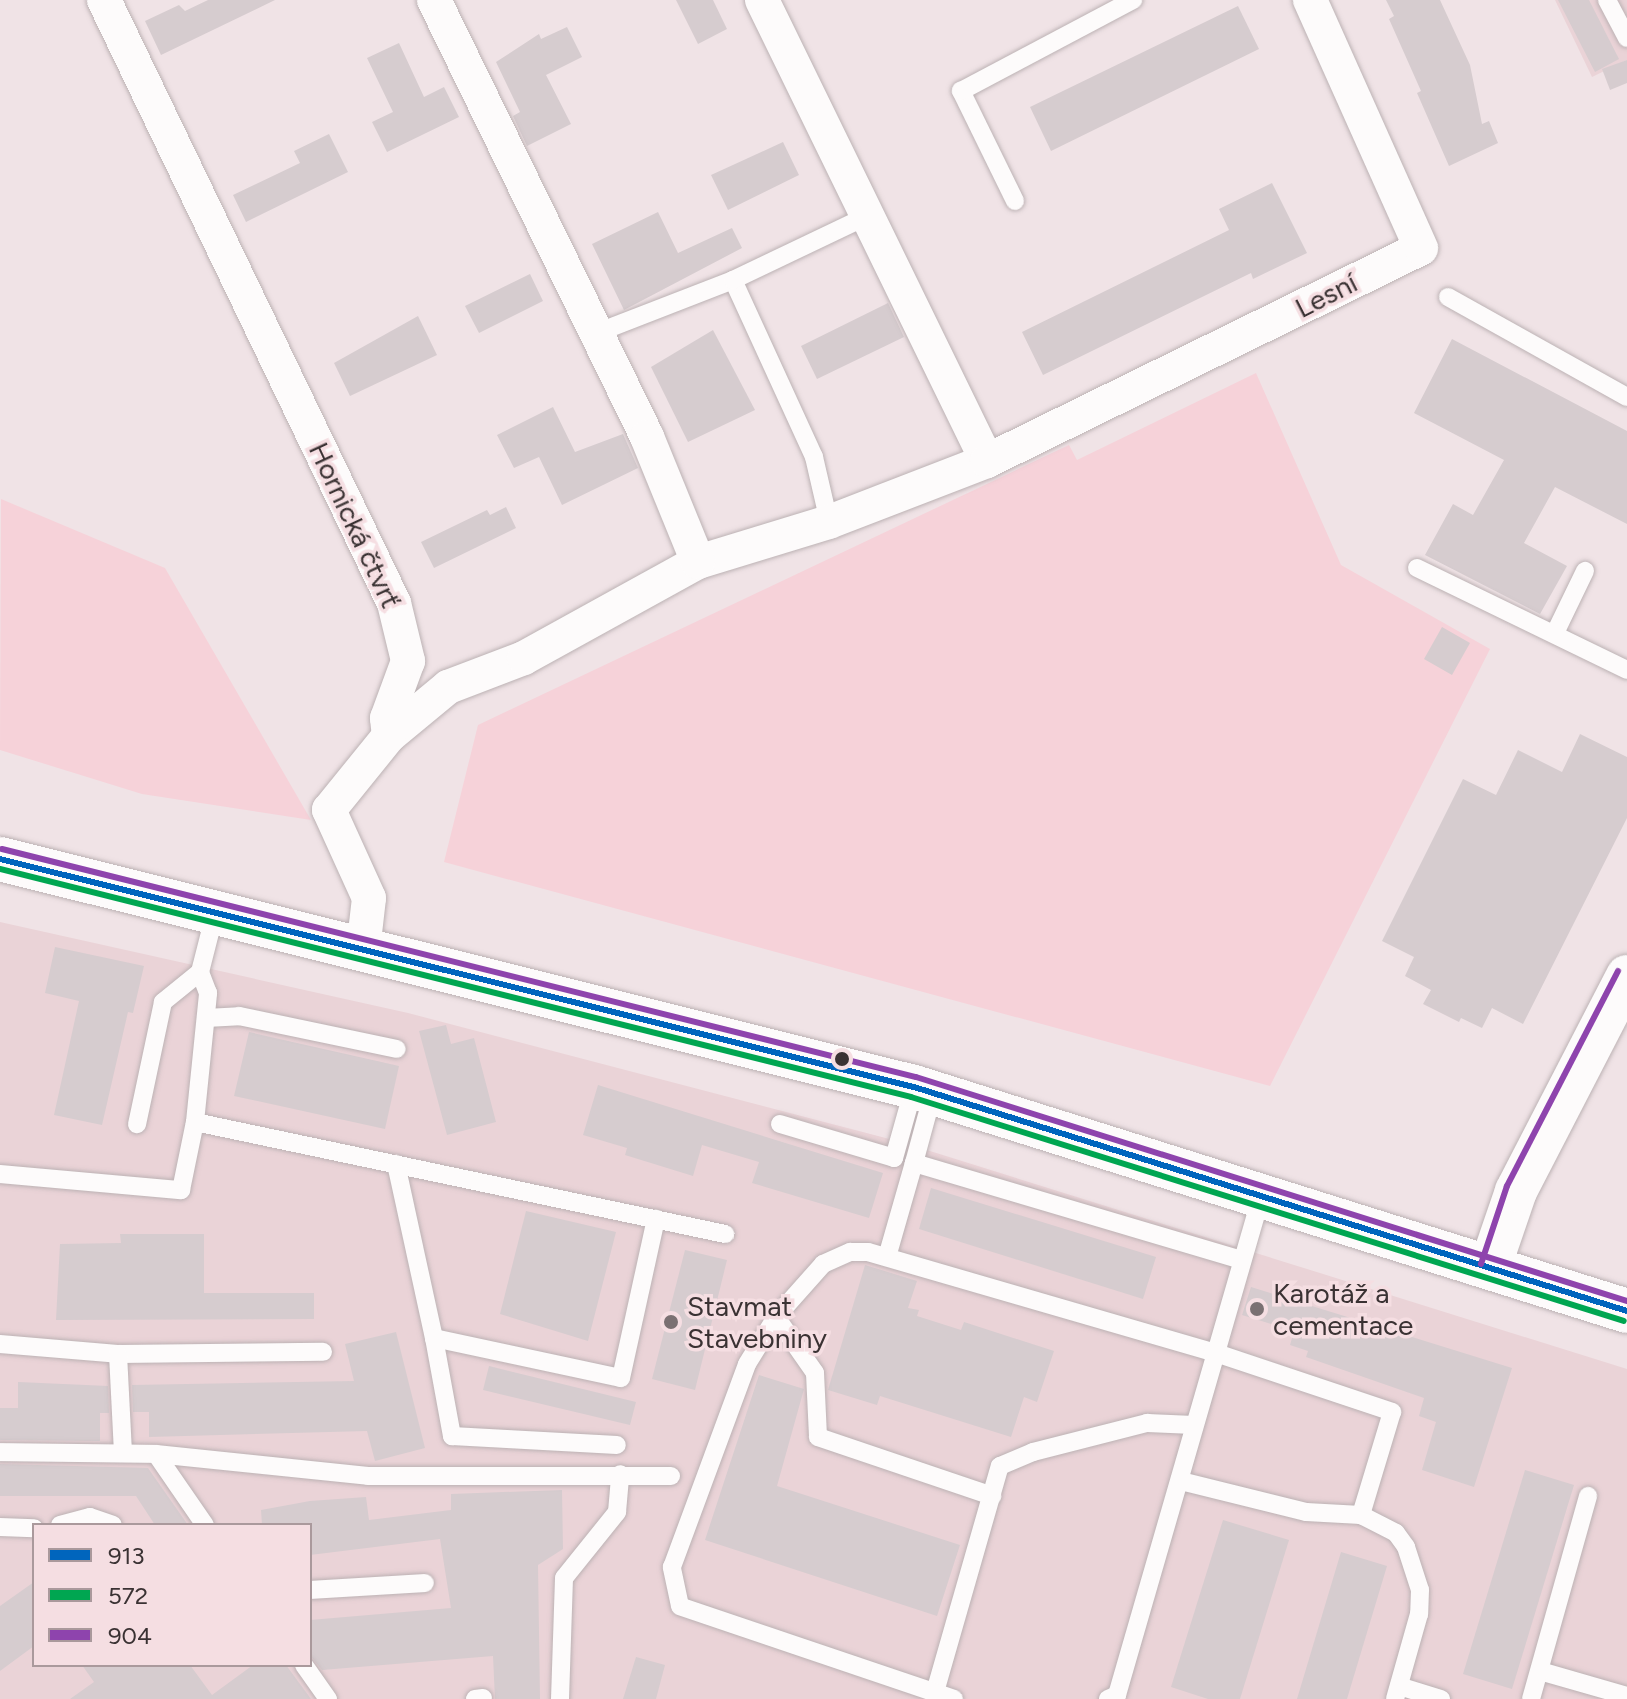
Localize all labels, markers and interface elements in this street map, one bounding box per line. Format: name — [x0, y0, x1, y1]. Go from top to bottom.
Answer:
street label: Lesní — [1289, 265, 1363, 325]
street label: Hornická čtvrť — [302, 437, 408, 613]
unlabelled marker — [834, 1051, 850, 1067]
place label: Karotáž a cementace — [1273, 1276, 1413, 1342]
place label: Stavmat Stavebniny — [687, 1289, 827, 1355]
marker: Karotáž a cementace — [1248, 1300, 1266, 1318]
marker: Stavmat Stavebniny — [662, 1313, 680, 1331]
legend — [32, 1523, 312, 1667]
text: 913 — [108, 1541, 145, 1570]
text: 572 — [108, 1581, 148, 1610]
text: 904 — [108, 1621, 152, 1650]

